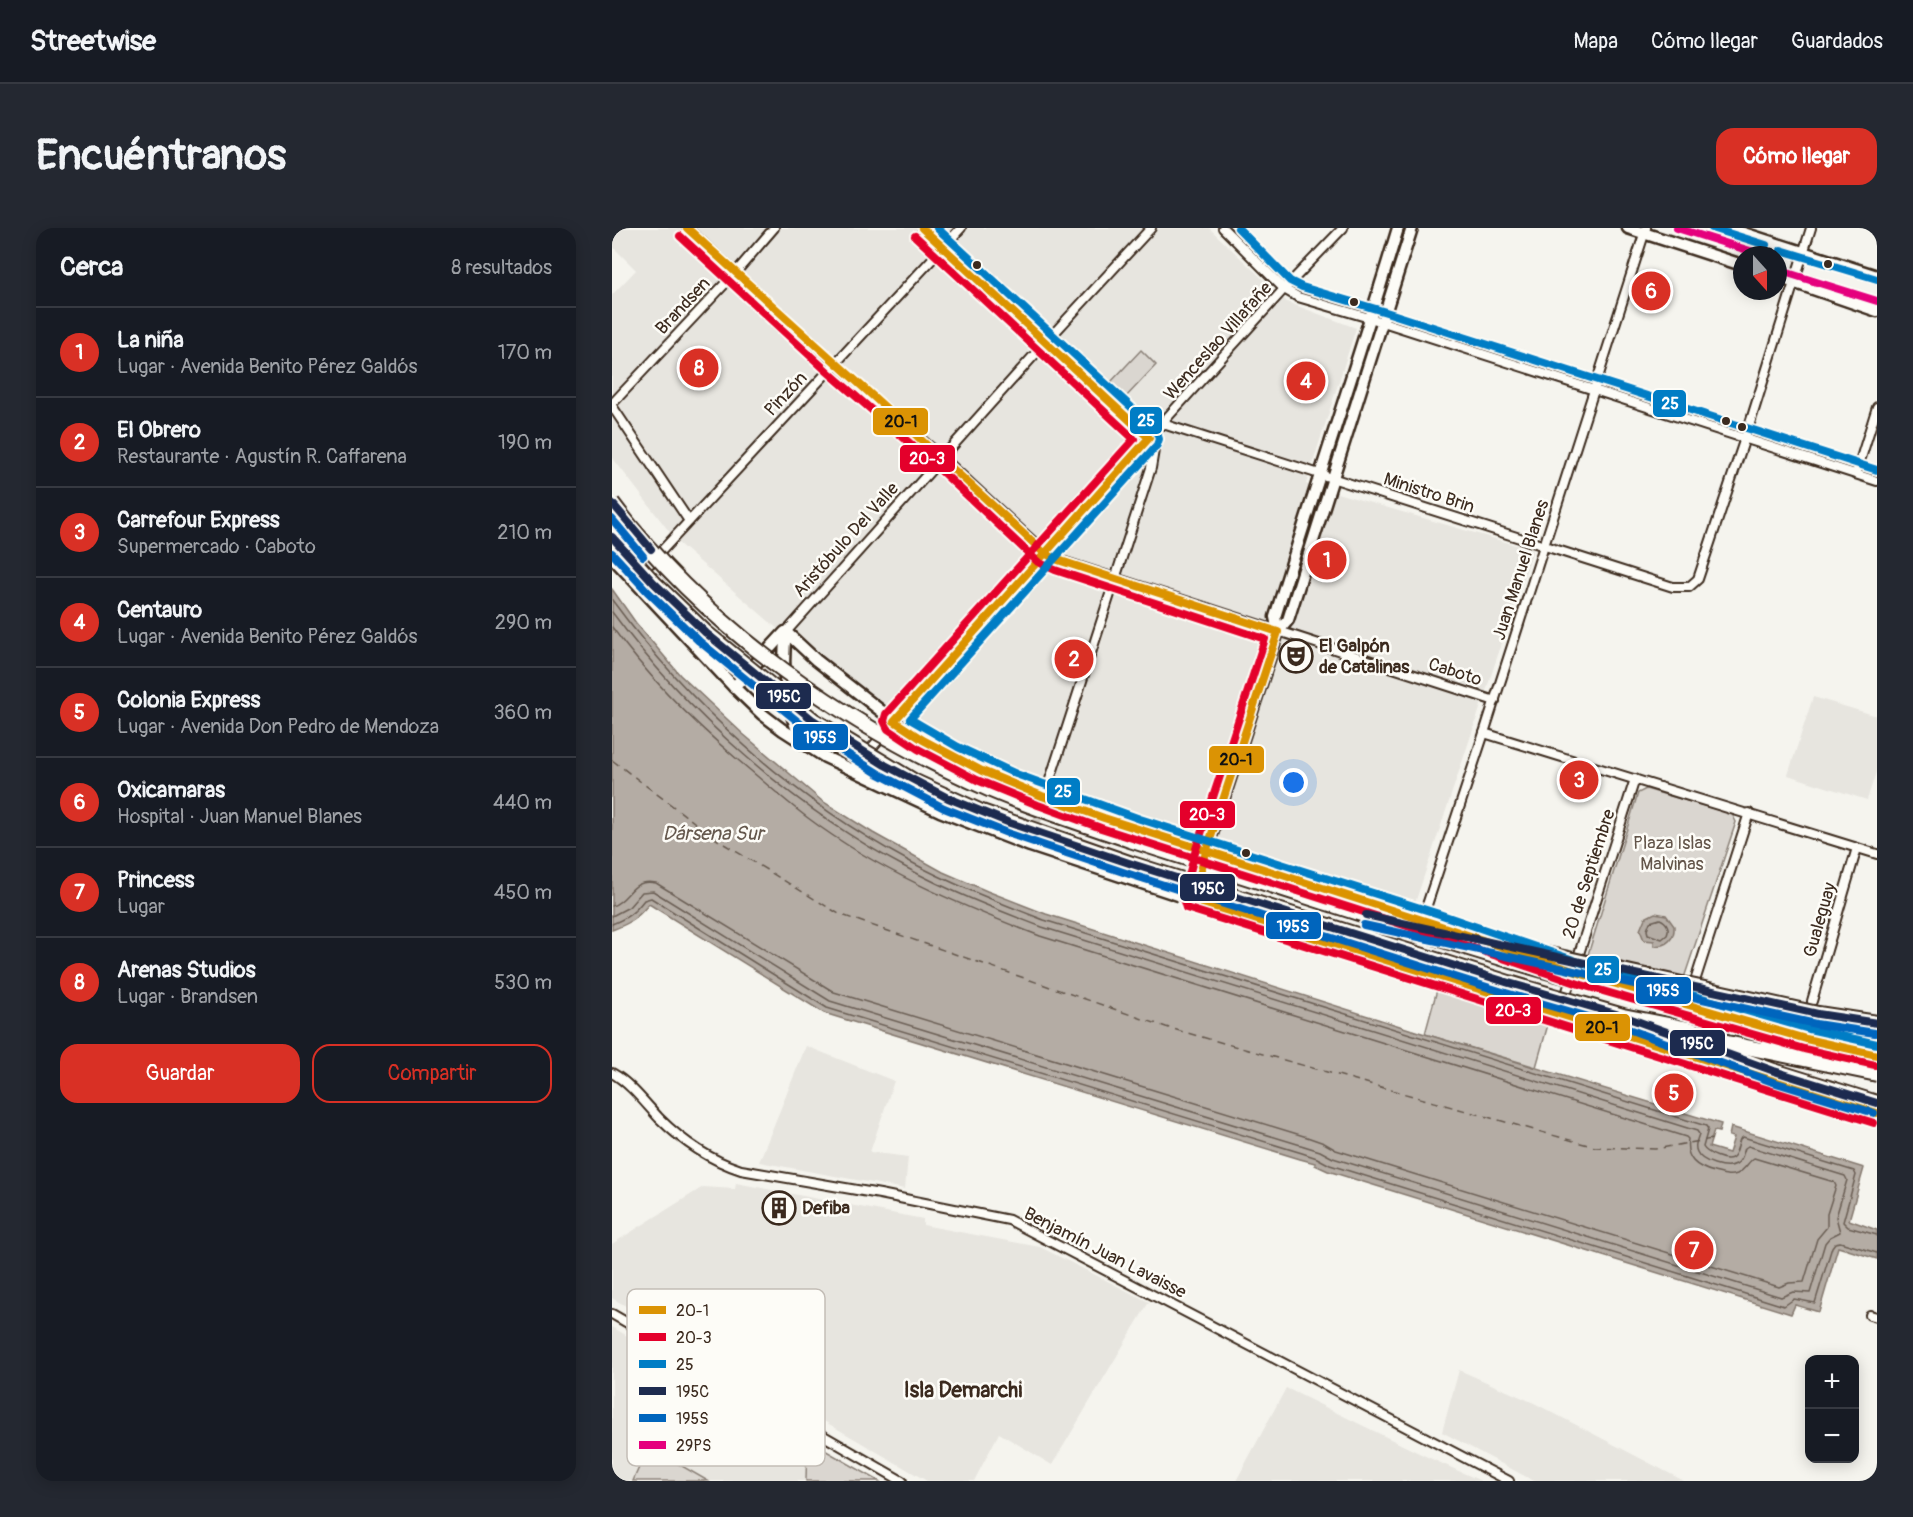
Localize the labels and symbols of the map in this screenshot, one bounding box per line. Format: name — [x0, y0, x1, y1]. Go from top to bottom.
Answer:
north arrow — [1733, 246, 1787, 300]
unlabelled marker — [1822, 258, 1834, 270]
unlabelled marker — [971, 259, 983, 271]
pin: 6 — [1632, 268, 1670, 314]
street label: Brandsen — [651, 272, 715, 340]
street label: Wenceslao Villafañe — [1159, 277, 1277, 405]
unlabelled marker — [1348, 296, 1360, 308]
pin: 8 — [680, 346, 718, 390]
pin: 4 — [1286, 358, 1326, 404]
street label: Pinzón — [760, 367, 812, 421]
line badge: 25 — [1652, 389, 1687, 418]
text: 25 — [1661, 394, 1679, 414]
line badge: 25 — [1129, 406, 1163, 435]
line badge: 20-1 — [872, 407, 929, 436]
text: 25 — [1137, 411, 1155, 431]
text: 20-1 — [885, 412, 917, 432]
unlabelled marker — [1720, 415, 1732, 427]
unlabelled marker — [1736, 421, 1748, 433]
line badge: 20-3 — [899, 444, 956, 473]
text: 20-3 — [909, 449, 945, 469]
street label: Ministro Brin — [1381, 468, 1477, 518]
street label: Aristóbulo Del Valle — [788, 478, 904, 602]
street label: Juan Manuel Blanes — [1487, 497, 1555, 643]
pin: 1 — [1308, 538, 1346, 582]
place label: El Galpón de Catalinas — [1319, 635, 1410, 679]
pin: 2 — [1054, 636, 1094, 682]
theatre icon: El Galpón de Catalinas — [1278, 638, 1314, 674]
street label: Caboto — [1425, 653, 1485, 692]
line badge: 195C — [755, 682, 812, 710]
text: 195C — [767, 687, 801, 707]
line badge: 195S — [792, 723, 849, 751]
text: 195S — [804, 728, 836, 748]
line badge: 20-1 — [1208, 745, 1265, 774]
text: 20-1 — [1220, 750, 1252, 770]
pin: 3 — [1560, 758, 1598, 802]
your location — [1279, 768, 1308, 797]
line badge: 25 — [1046, 777, 1081, 806]
text: 25 — [1054, 782, 1072, 802]
line badge: 20-3 — [1179, 800, 1236, 829]
text: 20-3 — [1189, 805, 1225, 825]
street label: 20 de Septiembre — [1557, 806, 1621, 942]
water label: Dársena Sur — [662, 821, 766, 846]
park label: Plaza Islas Malvinas — [1633, 832, 1711, 876]
unlabelled marker — [1240, 847, 1252, 859]
line badge: 195C — [1179, 873, 1236, 902]
text: 195C — [1191, 879, 1225, 899]
street label: Gualeguay — [1798, 880, 1842, 960]
line badge: 195S — [1265, 911, 1322, 940]
text: 195S — [1277, 917, 1309, 937]
line badge: 25 — [1586, 955, 1620, 984]
text: 25 — [1594, 960, 1612, 980]
line badge: 195S — [1635, 976, 1692, 1005]
text: 195S — [1647, 981, 1679, 1001]
line badge: 20-3 — [1485, 996, 1542, 1025]
text: 20-3 — [1495, 1001, 1531, 1021]
line badge: 20-1 — [1574, 1013, 1631, 1042]
text: 20-1 — [1586, 1018, 1618, 1038]
line badge: 195C — [1669, 1029, 1726, 1057]
text: 195C — [1680, 1034, 1714, 1054]
pin: 5 — [1654, 1070, 1694, 1116]
building icon: Defiba — [761, 1190, 797, 1226]
place label: Defiba — [802, 1197, 851, 1220]
street label: Benjamín Juan Lavaisse — [1020, 1202, 1190, 1304]
pin: 7 — [1674, 1228, 1714, 1272]
legend — [627, 1289, 825, 1466]
text: 20-1 — [676, 1301, 709, 1321]
text: 20-3 — [676, 1328, 712, 1348]
text: 25 — [676, 1355, 694, 1375]
district label: Isla Demarchi — [904, 1377, 1022, 1404]
text: 195C — [676, 1382, 709, 1402]
text: 195S — [676, 1409, 709, 1429]
text: 29PS — [676, 1436, 711, 1456]

